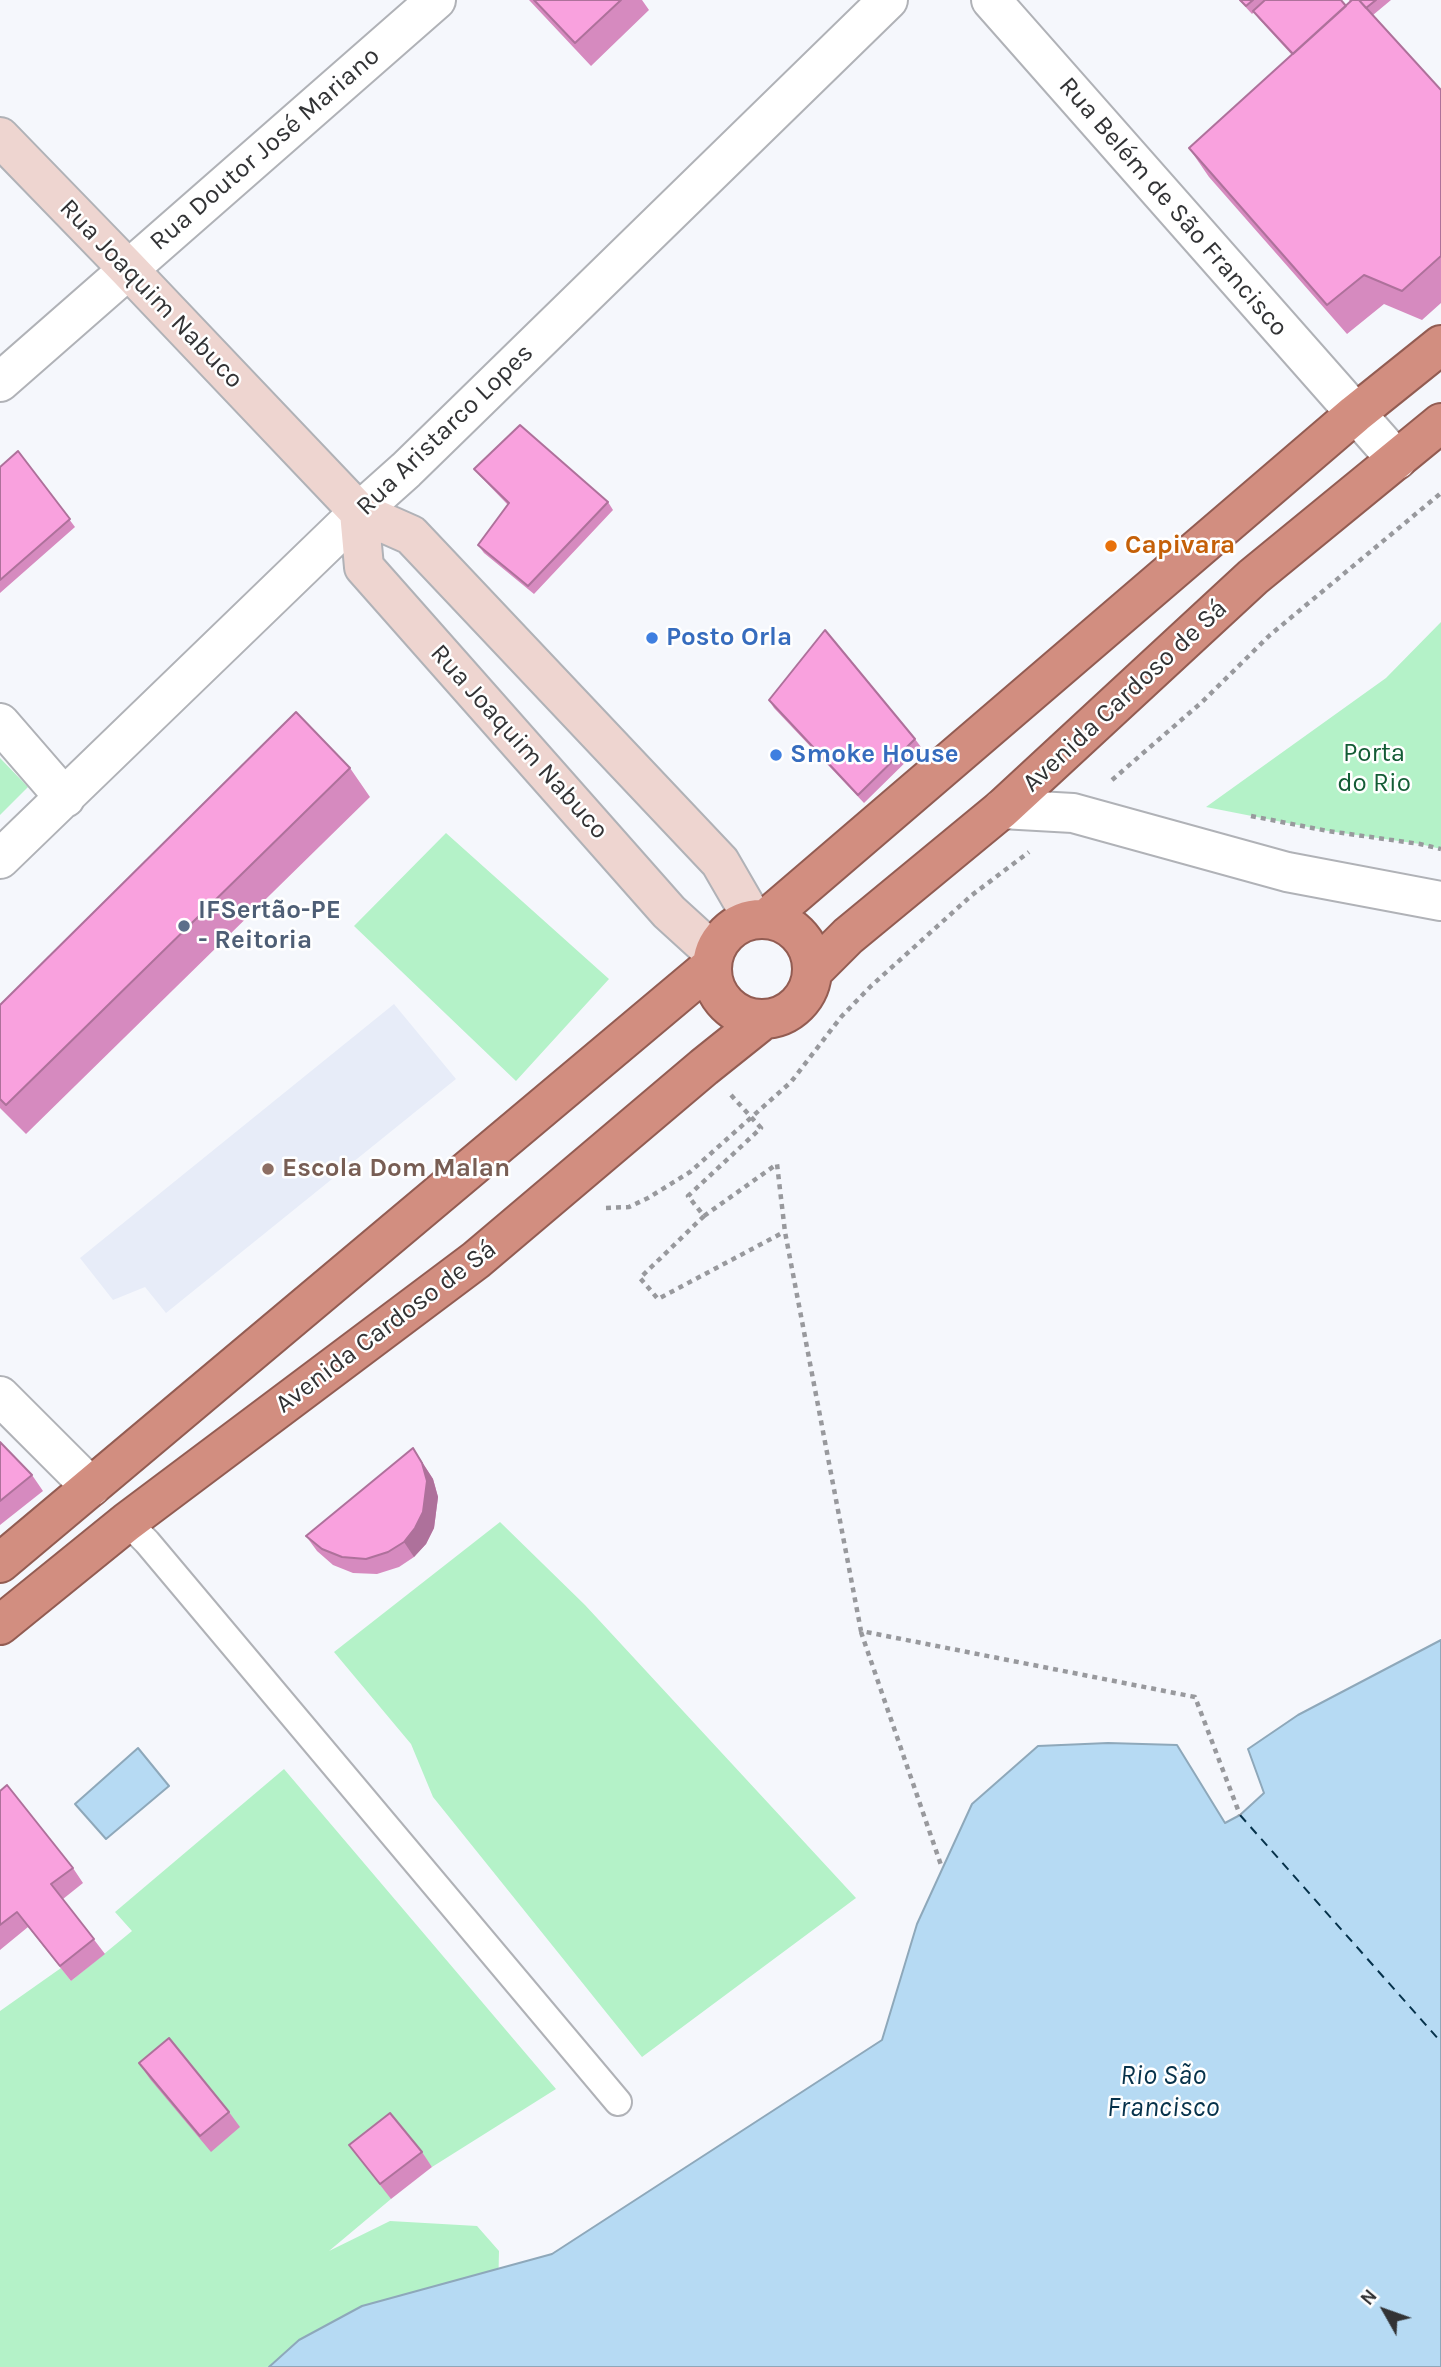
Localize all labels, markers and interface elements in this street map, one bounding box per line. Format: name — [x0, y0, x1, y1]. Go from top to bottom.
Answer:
street label: Rua Doutor José Mariano — [144, 41, 386, 257]
street label: Rua Belém de São Francisco — [1052, 71, 1294, 343]
street label: Rua Joaquim Nabuco — [53, 193, 249, 395]
street label: Rua Aristarco Lopes — [350, 338, 540, 522]
place label: Capivara — [1125, 530, 1235, 562]
marker: Capivara — [1103, 538, 1119, 554]
street label: Avenida Cardoso de Sá — [1016, 593, 1234, 799]
place label: Posto Orla — [666, 622, 792, 654]
marker: Posto Orla — [644, 630, 660, 646]
street label: Rua Joaquim Nabuco — [423, 638, 615, 846]
park label: Porta do Rio — [1337, 738, 1411, 800]
place label: Smoke House — [790, 739, 959, 771]
marker: Smoke House — [768, 747, 784, 763]
place label: IFSertão-PE - Reitoria — [198, 895, 341, 956]
marker: IFSertão-PE - Reitoria — [176, 918, 192, 934]
place label: Escola Dom Malan — [282, 1153, 510, 1185]
marker: Escola Dom Malan — [260, 1161, 276, 1177]
street label: Avenida Cardoso de Sá — [269, 1234, 503, 1420]
water label: Rio São Francisco — [1107, 2059, 1219, 2125]
north arrow — [1350, 2276, 1420, 2346]
text: N — [1356, 2285, 1382, 2310]

